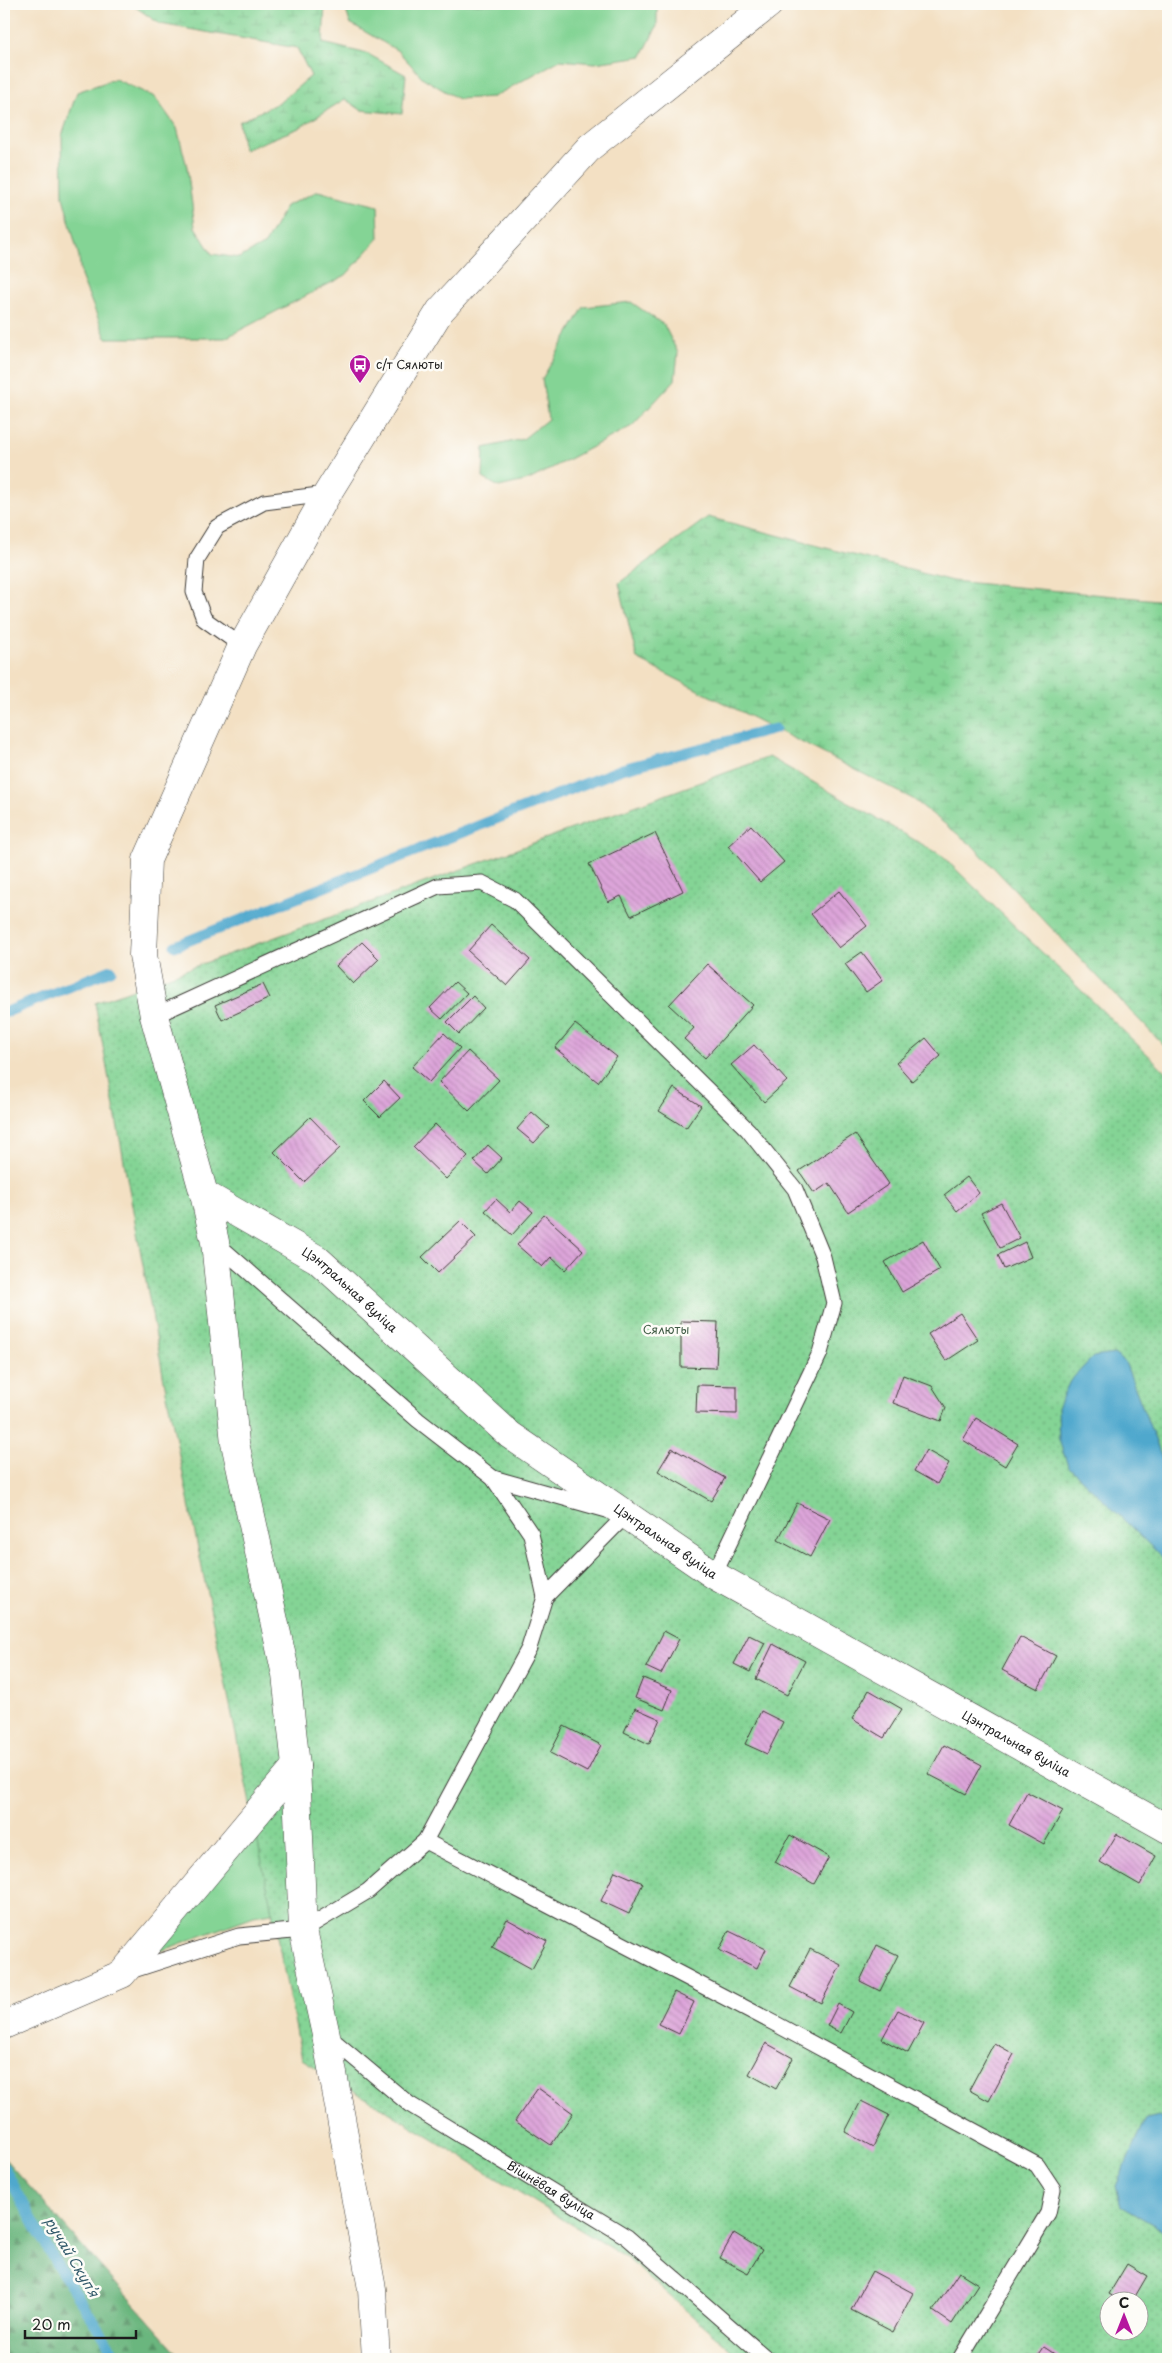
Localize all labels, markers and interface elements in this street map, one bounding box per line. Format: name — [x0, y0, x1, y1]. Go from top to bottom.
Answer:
bus stop icon: с/т Сялюты — [348, 353, 372, 384]
place label: с/т Сялюты — [376, 355, 443, 373]
street label: Цэнтральная вуліца — [299, 1242, 402, 1337]
park label: Сялюты — [643, 1320, 689, 1338]
street label: Цэнтральная вуліца — [611, 1499, 722, 1583]
street label: Цэнтральная вуліца — [959, 1705, 1075, 1781]
street label: Вішнёвая вуліца — [504, 2156, 599, 2224]
water label: ручай Скупʼя — [40, 2213, 105, 2302]
north arrow — [1100, 2290, 1150, 2340]
text: С — [1119, 2292, 1129, 2313]
scale bar — [25, 2308, 136, 2340]
text: 20 m — [32, 2312, 71, 2335]

